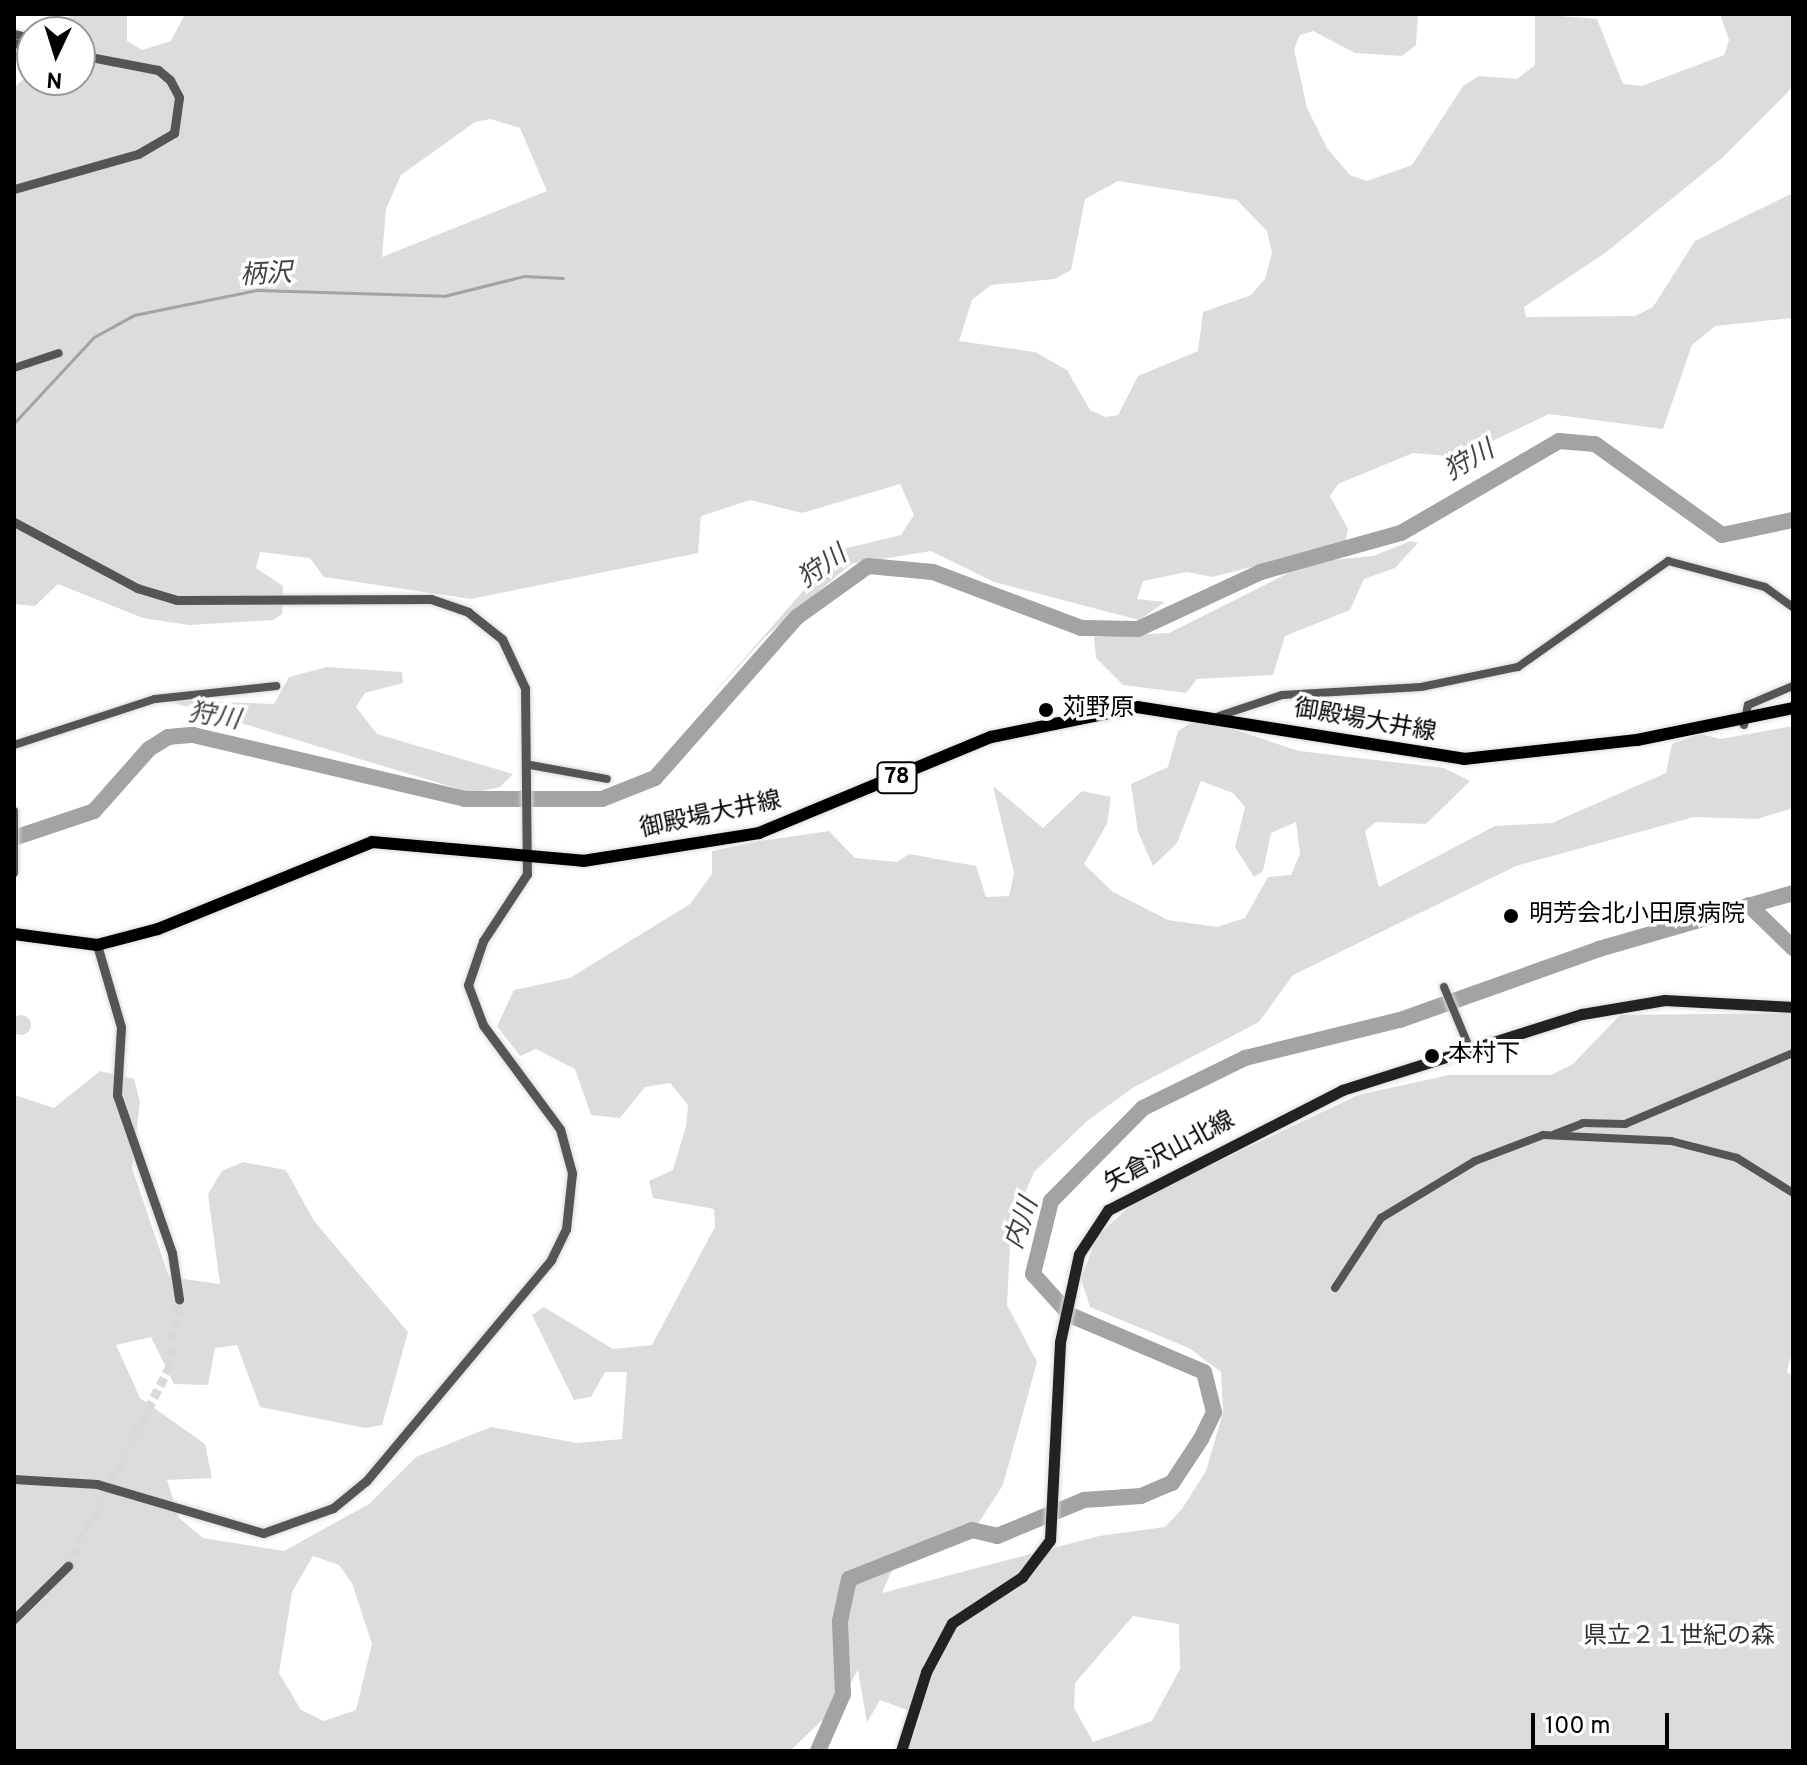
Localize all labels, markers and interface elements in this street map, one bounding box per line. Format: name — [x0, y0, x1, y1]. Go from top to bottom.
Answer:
north arrow — [16, 16, 96, 96]
text: N — [46, 64, 63, 92]
water label: 柄沢 — [239, 259, 293, 293]
water label: 狩川 — [1440, 435, 1500, 489]
water label: 狩川 — [793, 540, 853, 596]
street label: 御殿場大井線 — [1292, 695, 1438, 749]
place label: 苅野原 — [1062, 696, 1134, 724]
water label: 狩川 — [186, 699, 242, 737]
marker: 苅野原 — [1037, 701, 1055, 719]
road number: 78 — [875, 760, 919, 796]
street label: 御殿場大井線 — [638, 787, 784, 845]
place label: 明芳会北小田原病院 — [1529, 902, 1745, 930]
marker: 明芳会北小田原病院 — [1500, 905, 1522, 927]
place label: 本村下 — [1448, 1042, 1520, 1070]
marker: 本村下 — [1423, 1047, 1441, 1065]
street label: 矢倉沢山北線 — [1100, 1106, 1240, 1200]
water label: 内川 — [1000, 1194, 1046, 1254]
park label: 県立２１世紀の森 — [1583, 1624, 1775, 1652]
scale bar — [1535, 1697, 1673, 1747]
text: 100 m — [1545, 1712, 1611, 1742]

